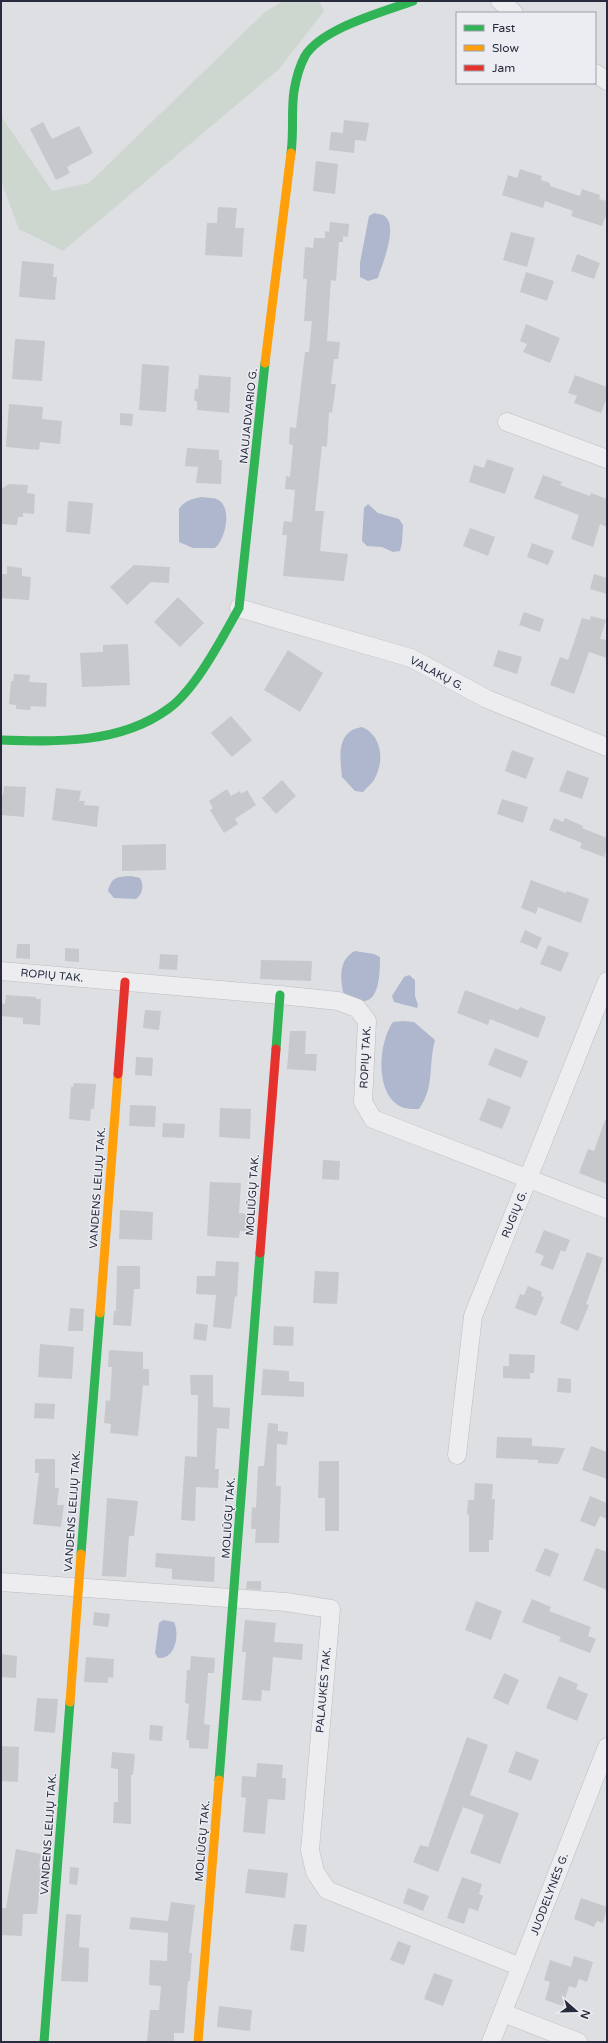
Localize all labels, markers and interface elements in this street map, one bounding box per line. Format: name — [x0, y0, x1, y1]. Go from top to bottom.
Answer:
legend — [456, 12, 596, 84]
text: Fast — [492, 21, 516, 35]
text: Slow — [492, 41, 519, 55]
text: Jam — [492, 61, 515, 75]
street label: NAUJADVARIO G. — [237, 368, 260, 464]
street label: VALAKŲ G. — [407, 654, 466, 693]
street label: ROPIŲ TAK. — [20, 966, 84, 985]
street label: ROPIŲ TAK. — [357, 1025, 374, 1089]
street label: VANDENS LELIJŲ TAK. — [87, 1127, 108, 1249]
street label: MOLIŪGŲ TAK. — [243, 1154, 262, 1236]
street label: RUGIŲ G. — [499, 1188, 530, 1240]
street label: VANDENS LELIJŲ TAK. — [62, 1450, 83, 1572]
street label: MOLIŪGŲ TAK. — [219, 1477, 238, 1559]
street label: PALAUKĖS TAK. — [313, 1646, 334, 1733]
street label: VANDENS LELIJŲ TAK. — [38, 1773, 59, 1895]
street label: MOLIŪGŲ TAK. — [192, 1800, 213, 1882]
street label: JUODELYNĖS G. — [528, 1851, 571, 1937]
north arrow — [556, 1991, 596, 2031]
text: N — [577, 2008, 593, 2021]

